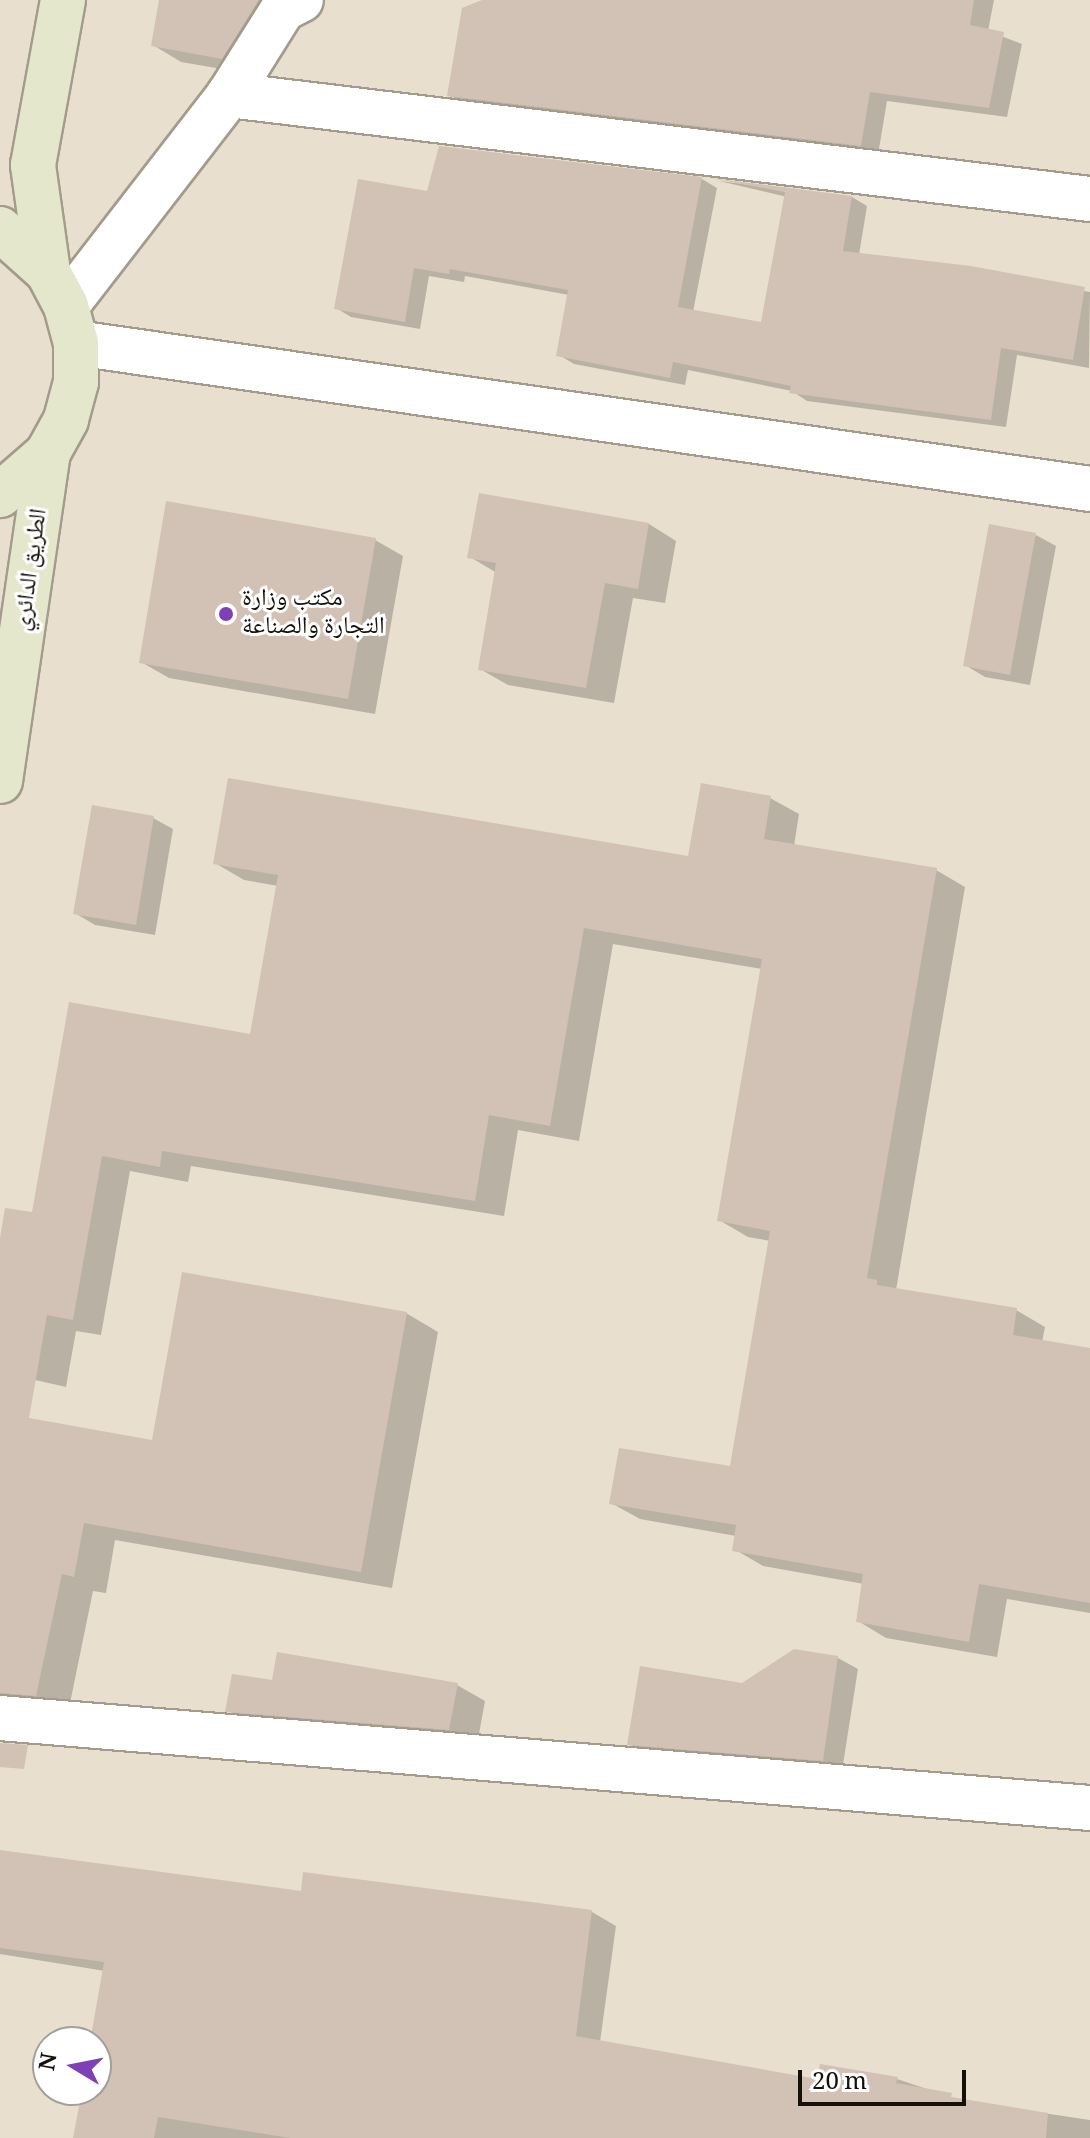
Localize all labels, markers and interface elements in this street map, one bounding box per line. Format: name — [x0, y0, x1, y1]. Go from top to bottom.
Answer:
street label: الطريق الدائري — [9, 507, 55, 633]
place label: مكتب وزارة التجارة والصناعة — [242, 586, 385, 642]
marker: مكتب وزارة التجارة والصناعة — [217, 605, 235, 623]
north arrow — [32, 2026, 112, 2106]
text: N — [30, 2050, 71, 2074]
scale bar — [802, 2054, 970, 2104]
text: 20 m — [812, 2063, 867, 2104]

